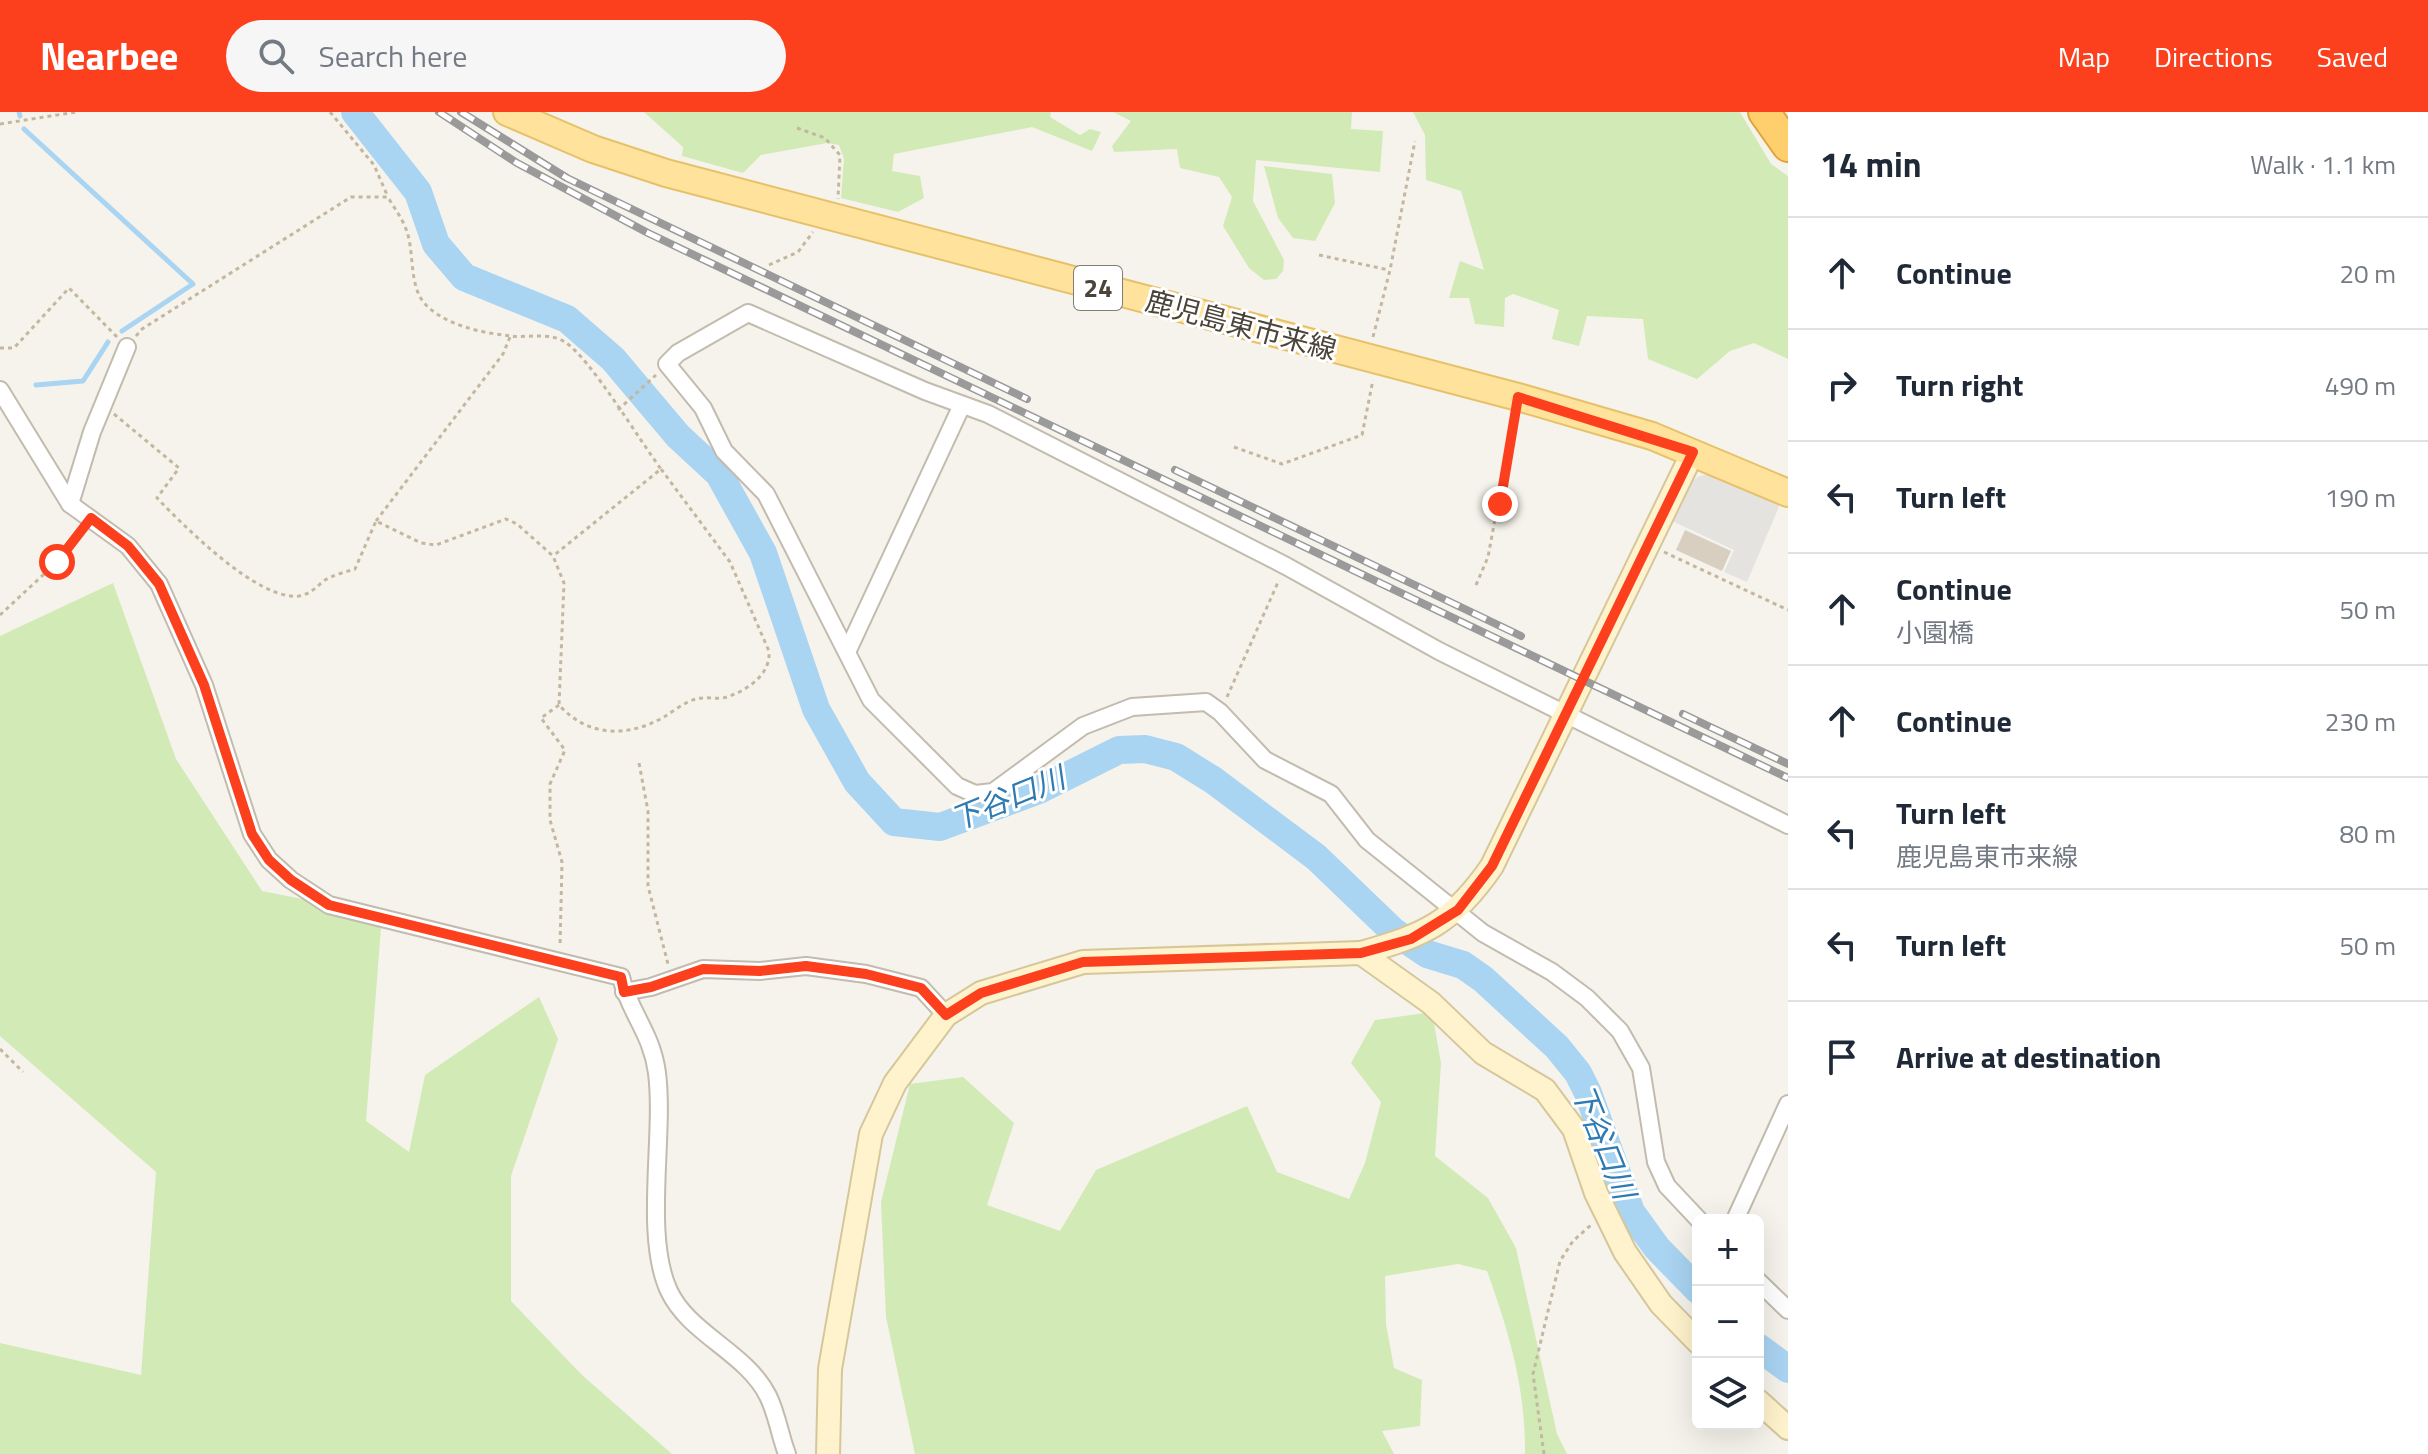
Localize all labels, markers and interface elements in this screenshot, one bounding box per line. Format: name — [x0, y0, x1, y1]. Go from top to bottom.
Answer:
search box — [226, 20, 786, 92]
text: Nearbee — [40, 27, 178, 85]
text: Search here — [318, 33, 467, 79]
icon: search — [254, 34, 298, 78]
text: Map — [2058, 35, 2110, 78]
text: Directions — [2154, 35, 2273, 78]
text: Saved — [2317, 35, 2388, 78]
text: 14 min — [1820, 138, 1922, 190]
text: Walk · 1.1 km — [2250, 145, 2396, 184]
text: Continue — [1896, 250, 2012, 296]
icon: ahead — [1820, 251, 1864, 295]
text: 20 m — [2339, 254, 2396, 293]
road number: 24 — [1074, 266, 1122, 310]
street label: 鹿児島東市来線 — [1141, 278, 1341, 371]
text: Turn right — [1896, 362, 2024, 408]
icon: right — [1820, 363, 1864, 407]
text: 490 m — [2325, 366, 2396, 405]
text: Turn left — [1896, 474, 2006, 520]
icon: left — [1820, 475, 1864, 519]
text: 190 m — [2325, 478, 2396, 517]
route end — [1482, 486, 1518, 522]
route start — [39, 544, 75, 580]
text: Continue — [1896, 566, 2012, 612]
icon: ahead — [1820, 587, 1864, 631]
text: 50 m — [2339, 590, 2396, 629]
text: 小園橋 — [1896, 613, 1974, 652]
text: Continue — [1896, 698, 2012, 744]
icon: ahead — [1820, 699, 1864, 743]
text: 230 m — [2325, 702, 2396, 741]
water label: 下谷口川 — [943, 753, 1075, 842]
text: Turn left — [1896, 790, 2006, 836]
icon: left — [1820, 811, 1864, 855]
text: 80 m — [2339, 814, 2396, 853]
text: 鹿児島東市来線 — [1896, 837, 2078, 876]
text: Turn left — [1896, 922, 2006, 968]
icon: left — [1820, 923, 1864, 967]
text: 50 m — [2339, 926, 2396, 965]
text: Arrive at destination — [1896, 1034, 2161, 1080]
icon: arrive — [1820, 1035, 1864, 1079]
water label: 下谷口川 — [1560, 1077, 1649, 1209]
map controls — [1692, 1214, 1764, 1430]
button: + — [1692, 1214, 1764, 1286]
button: − — [1692, 1286, 1764, 1358]
button: layers — [1692, 1358, 1764, 1430]

